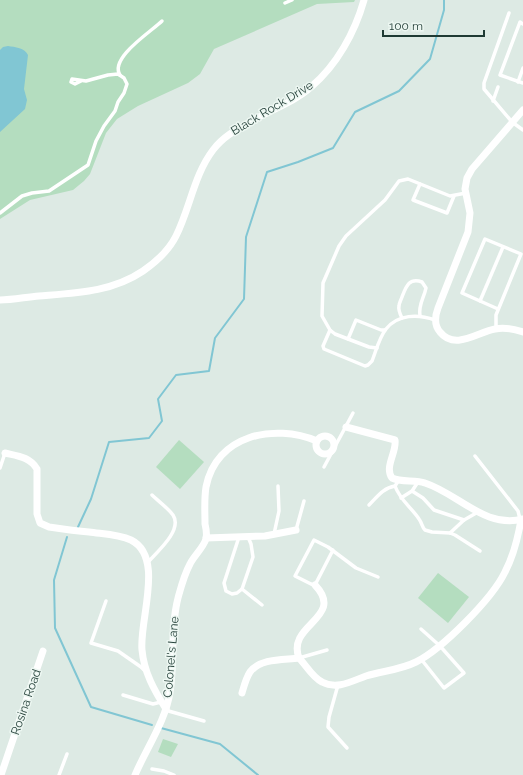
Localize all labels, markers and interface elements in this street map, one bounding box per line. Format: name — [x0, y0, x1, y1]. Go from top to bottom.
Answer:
scale bar — [383, 12, 484, 38]
text: 100 m — [389, 19, 423, 33]
street label: Black Rock Drive — [228, 78, 316, 138]
street label: Colonel's Lane — [160, 616, 182, 698]
street label: Rosina Road — [8, 667, 44, 737]

